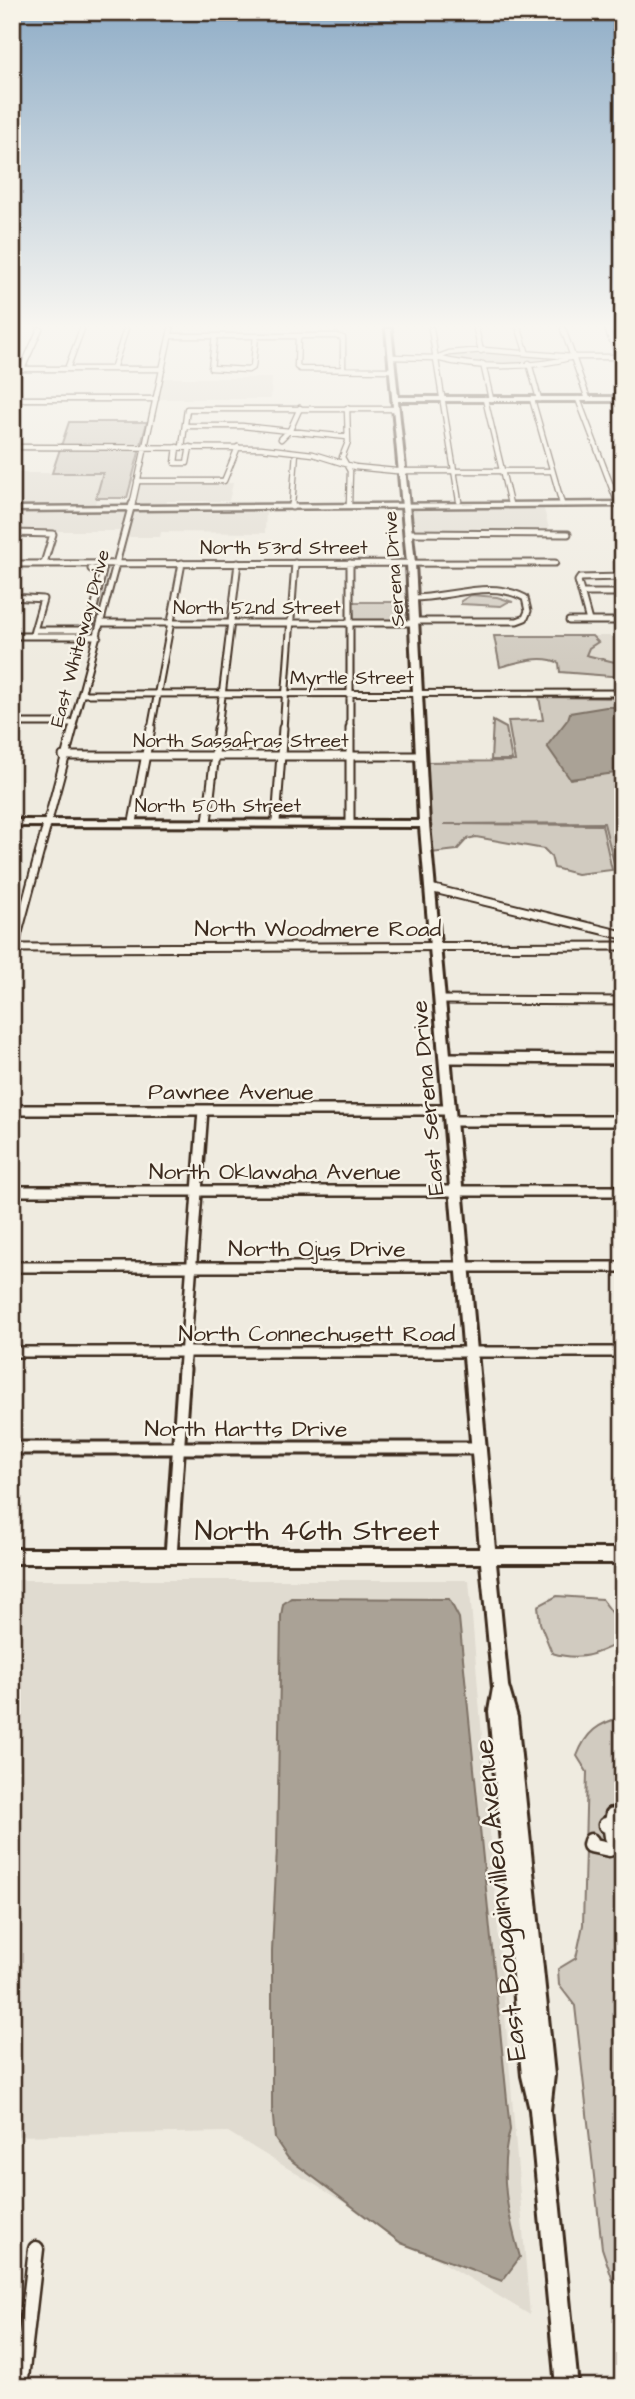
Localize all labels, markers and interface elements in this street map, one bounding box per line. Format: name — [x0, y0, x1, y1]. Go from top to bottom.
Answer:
street label: Serena Drive — [377, 510, 412, 628]
street label: North 53rd Street — [200, 535, 368, 562]
street label: East Whiteway Drive — [44, 547, 118, 730]
street label: North 52nd Street — [173, 595, 341, 622]
street label: Myrtle Street — [290, 665, 414, 693]
street label: North Sassafras Street — [133, 728, 349, 755]
street label: North 50th Street — [135, 793, 302, 820]
street label: North Woodmere Road — [195, 913, 442, 945]
street label: East Serena Drive — [404, 999, 452, 1197]
street label: Pawnee Avenue — [148, 1076, 314, 1108]
street label: North Oklawaha Avenue — [149, 1156, 401, 1188]
street label: North Ojus Drive — [228, 1233, 406, 1265]
street label: North Connechusett Road — [179, 1318, 456, 1350]
street label: North Hartts Drive — [144, 1413, 348, 1445]
street label: North 46th Street — [195, 1512, 440, 1551]
street label: East Bougainvillea Avenue — [464, 1737, 538, 2063]

